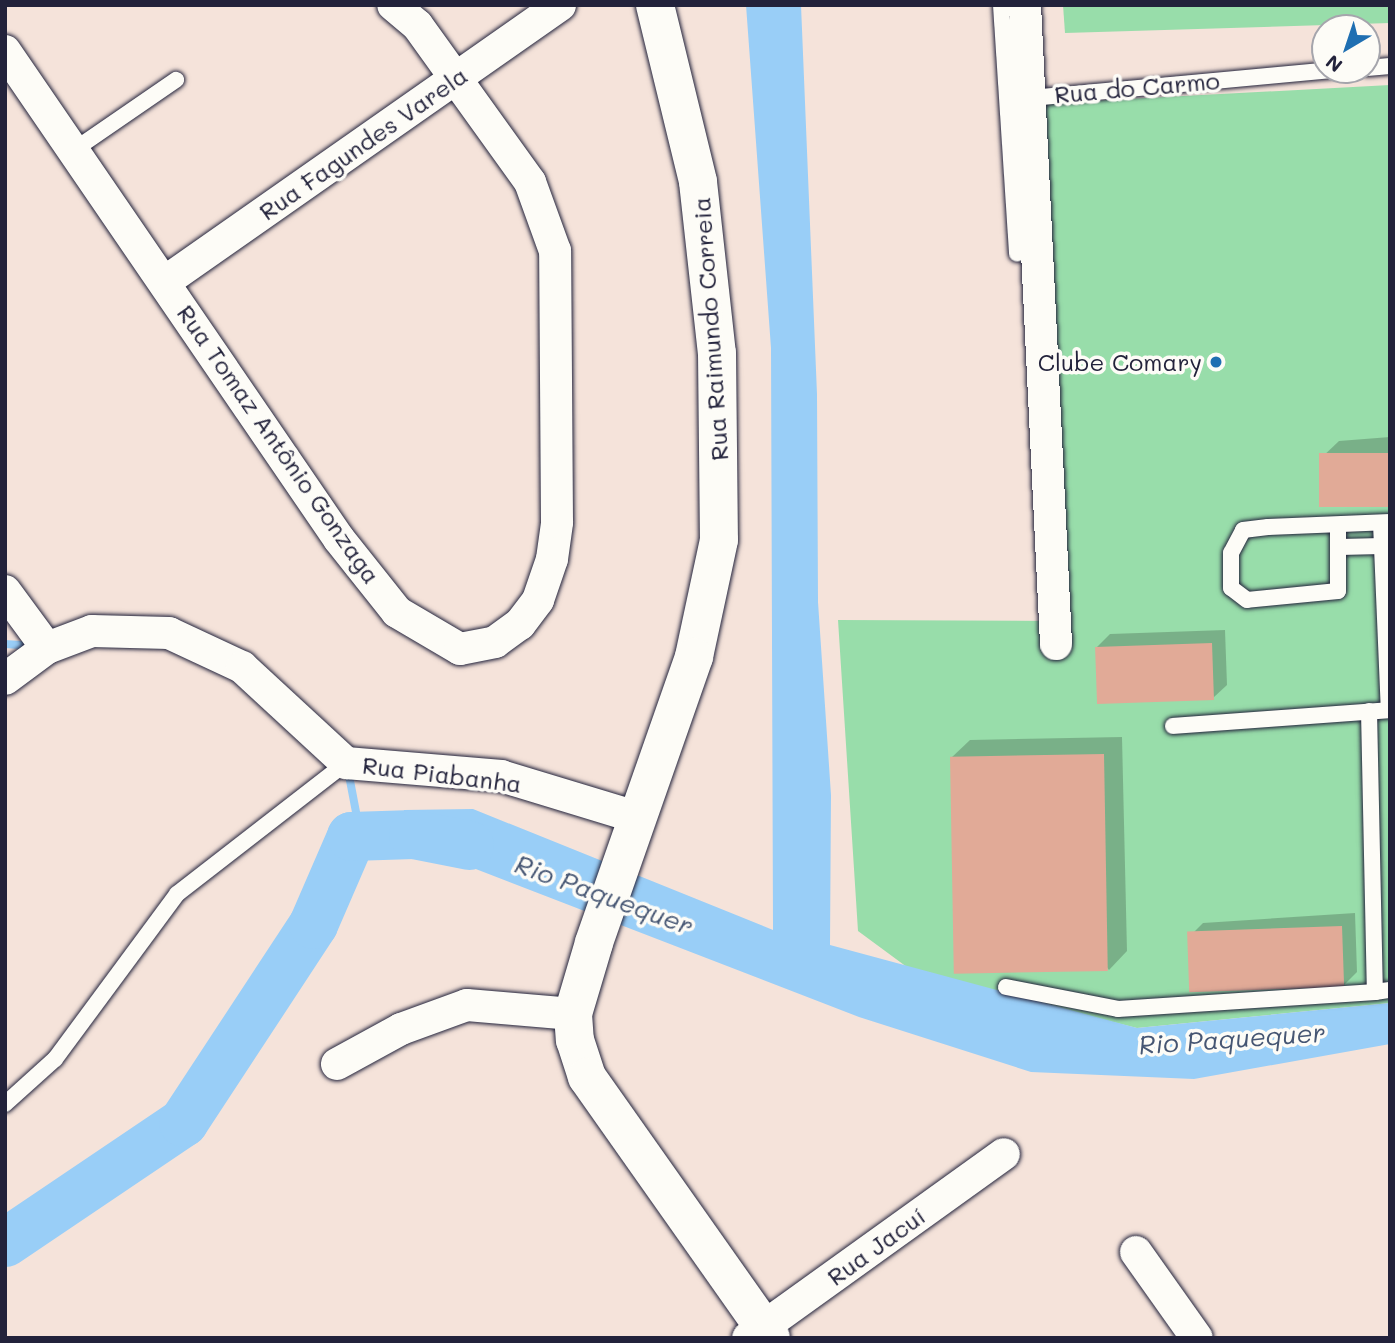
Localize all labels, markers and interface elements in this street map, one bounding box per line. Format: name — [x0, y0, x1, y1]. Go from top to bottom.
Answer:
north arrow — [1311, 14, 1381, 84]
text: N — [1320, 50, 1347, 78]
street label: Rua Fagundes Varela — [253, 60, 473, 226]
street label: Rua do Carmo — [1053, 65, 1221, 109]
street label: Rua Raimundo Correia — [686, 196, 734, 462]
street label: Rua Tomaz Antônio Gonzaga — [172, 299, 386, 589]
place label: Clube Comary — [1038, 348, 1202, 376]
marker: Clube Comary — [1208, 354, 1224, 370]
street label: Rua Piabanha — [361, 750, 523, 798]
water label: Rio Paquequer — [511, 848, 697, 942]
water label: Rio Paquequer — [1137, 1017, 1327, 1061]
street label: Rua Jacuí — [821, 1201, 931, 1291]

